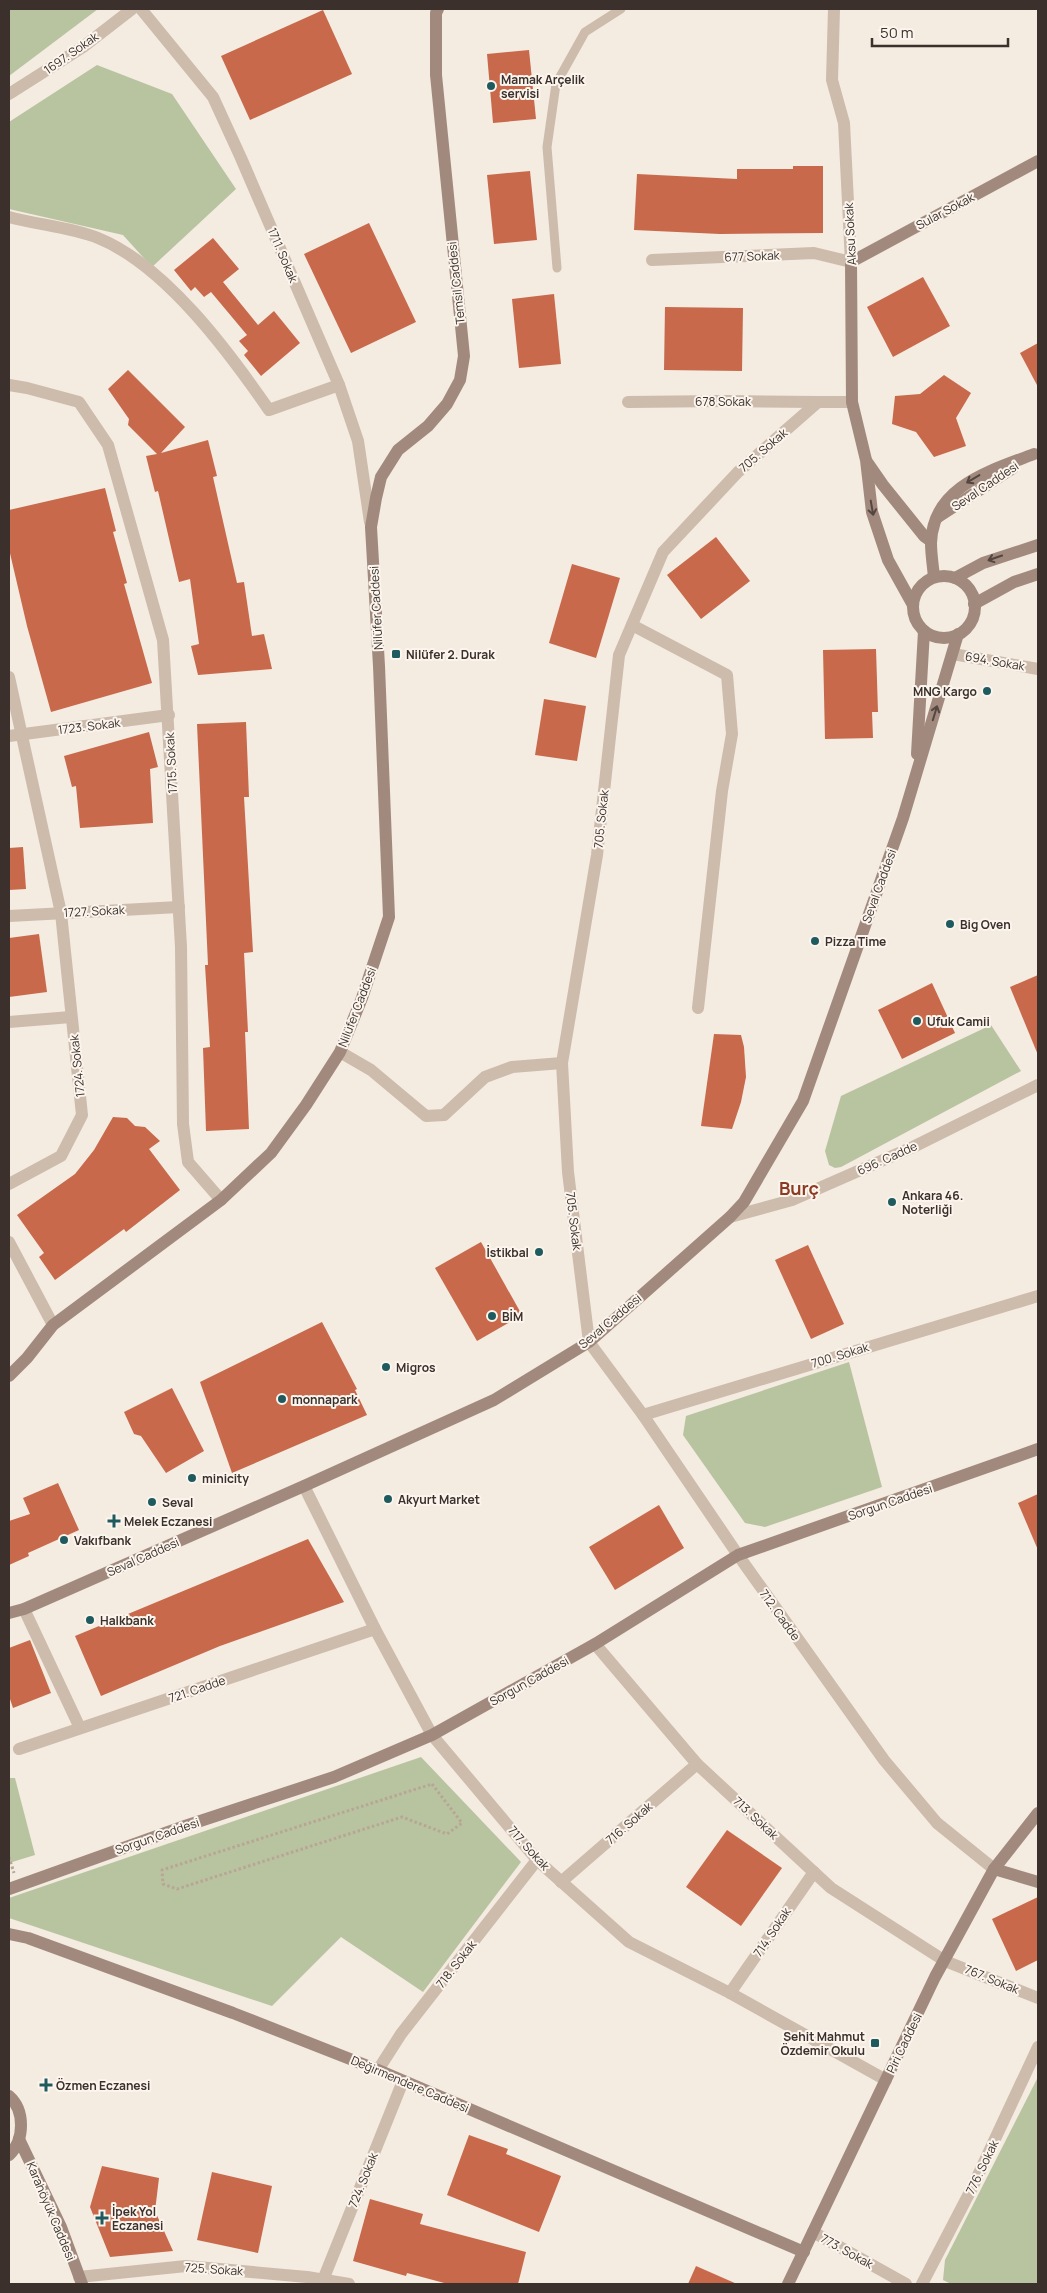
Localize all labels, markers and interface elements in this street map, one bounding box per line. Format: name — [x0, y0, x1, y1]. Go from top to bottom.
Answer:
scale bar — [872, 15, 1008, 47]
text: 50 m — [880, 22, 914, 43]
street label: 1697. Sokak — [40, 27, 103, 78]
place label: Mamak Arçelik servisi — [501, 71, 585, 102]
marker: Mamak Arçelik servisi — [485, 80, 497, 92]
street label: Sular Sokak — [913, 188, 978, 233]
street label: Aksu Sokak — [840, 201, 860, 266]
street label: 1711. Sokak — [264, 225, 303, 286]
street label: Temsil Caddesi — [443, 241, 469, 325]
street label: 677 Sokak — [724, 247, 781, 265]
street label: 678 Sokak — [695, 393, 752, 410]
street label: 705. Sokak — [735, 424, 792, 476]
street label: Seval Caddesi — [948, 457, 1022, 515]
one-way arrow — [966, 475, 980, 485]
one-way arrow — [868, 499, 878, 515]
one-way arrow — [988, 554, 1004, 564]
street label: Nilüfer Caddesi — [365, 565, 387, 651]
place label: Nilüfer 2. Durak — [406, 646, 495, 663]
street label: 694. Sokak — [964, 647, 1027, 675]
marker: Nilüfer 2. Durak — [390, 648, 402, 660]
place label: MNG Kargo — [913, 683, 977, 700]
marker: MNG Kargo — [981, 685, 993, 697]
one-way arrow — [930, 706, 940, 722]
street label: 1723. Sokak — [57, 714, 122, 738]
street label: 1715. Sokak — [161, 731, 181, 794]
street label: 705. Sokak — [589, 788, 613, 849]
street label: Seval Caddesi — [858, 847, 900, 925]
street label: 1727. Sokak — [63, 901, 126, 921]
place label: Big Oven — [960, 916, 1011, 933]
marker: Big Oven — [944, 918, 956, 930]
place label: Pizza Time — [825, 933, 886, 950]
marker: Pizza Time — [809, 935, 821, 947]
street label: Nilüfer Caddesi — [334, 965, 380, 1049]
place label: Ufuk Camii — [927, 1013, 990, 1030]
marker: Ufuk Camii — [911, 1015, 923, 1027]
street label: 1724. Sokak — [65, 1033, 89, 1098]
street label: 696. Cadde — [854, 1137, 920, 1179]
district label: Burç — [779, 1176, 819, 1200]
place label: Ankara 46. Noterliği — [902, 1187, 963, 1218]
street label: 705. Sokak — [562, 1191, 586, 1252]
marker: Ankara 46. Noterliği — [886, 1196, 898, 1208]
place label: İstikbal — [486, 1244, 529, 1261]
marker: İstikbal — [533, 1246, 545, 1258]
street label: Seval Caddesi — [575, 1290, 645, 1352]
place label: BİM — [502, 1308, 523, 1325]
marker: BİM — [486, 1310, 498, 1322]
street label: 700. Sokak — [809, 1338, 872, 1372]
place label: Migros — [396, 1359, 436, 1376]
marker: Migros — [380, 1361, 392, 1373]
place label: monnapark — [292, 1391, 358, 1408]
marker: monnapark — [276, 1393, 288, 1405]
place label: minicity — [202, 1470, 249, 1487]
marker: minicity — [186, 1472, 198, 1484]
street label: Sorgun Caddesi — [846, 1480, 934, 1524]
place label: Akyurt Market — [398, 1491, 480, 1508]
marker: Akyurt Market — [382, 1493, 394, 1505]
place label: Seval — [162, 1494, 193, 1511]
marker: Seval — [146, 1496, 158, 1508]
place label: Melek Eczanesi — [124, 1513, 212, 1530]
marker: Melek Eczanesi — [108, 1515, 120, 1527]
place label: Vakıfbank — [74, 1532, 132, 1549]
street label: Seval Caddesi — [104, 1533, 182, 1581]
marker: Vakıfbank — [58, 1534, 70, 1546]
street label: 712. Cadde — [756, 1586, 804, 1644]
place label: Halkbank — [100, 1612, 154, 1629]
marker: Halkbank — [84, 1614, 96, 1626]
street label: Sorgun Caddesi — [486, 1652, 572, 1710]
street label: 721. Cadde — [166, 1671, 228, 1707]
street label: 713. Sokak — [730, 1793, 783, 1844]
street label: 716. Sokak — [602, 1797, 657, 1848]
street label: Sorgun Caddesi — [113, 1814, 201, 1858]
street label: 717. Sokak — [504, 1822, 554, 1875]
street label: 714. Sokak — [749, 1903, 795, 1960]
street label: 718. Sokak — [432, 1936, 481, 1991]
street label: 767. Sokak — [962, 1960, 1023, 1998]
street label: Piri Caddesi — [882, 2010, 926, 2076]
place label: Şehit Mahmut Özdemir Okulu — [780, 2028, 865, 2059]
marker: Şehit Mahmut Özdemir Okulu — [869, 2037, 881, 2049]
street label: Değirmendere Caddesi — [348, 2051, 472, 2117]
place label: Özmen Eczanesi — [56, 2077, 150, 2094]
marker: Özmen Eczanesi — [40, 2079, 52, 2091]
street label: 776. Sokak — [962, 2136, 1003, 2197]
street label: 724. Sokak — [344, 2149, 382, 2210]
street label: Karahöyük Caddesi — [22, 2159, 80, 2263]
place label: İpek Yol Eczanesi — [112, 2203, 163, 2234]
marker: İpek Yol Eczanesi — [96, 2212, 108, 2224]
street label: 773. Sokak — [818, 2230, 877, 2273]
street label: 725. Sokak — [184, 2258, 245, 2280]

